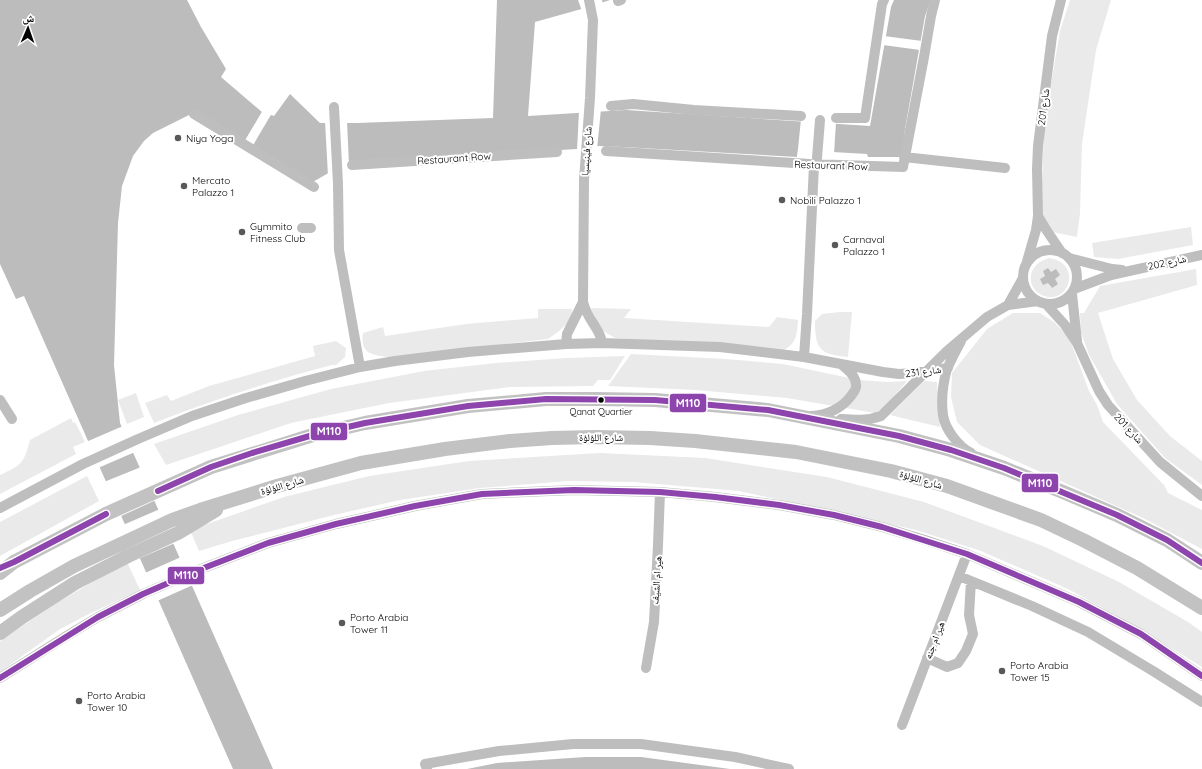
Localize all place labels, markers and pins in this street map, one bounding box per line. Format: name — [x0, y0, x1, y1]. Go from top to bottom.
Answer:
place label: Niya Yoga — [186, 132, 233, 145]
marker: Niya Yoga — [173, 133, 183, 143]
place label: Mercato Palazzo 1 — [192, 174, 234, 199]
marker: Mercato Palazzo 1 — [179, 181, 189, 191]
place label: Nobili Palazzo 1 — [790, 194, 861, 207]
marker: Nobili Palazzo 1 — [777, 195, 787, 205]
place label: Gymmito Fitness Club — [250, 220, 305, 245]
marker: Gymmito Fitness Club — [237, 227, 247, 237]
place label: Carnaval Palazzo 1 — [843, 233, 885, 258]
marker: Carnaval Palazzo 1 — [830, 240, 840, 250]
marker: Qanat Quartier — [596, 395, 606, 405]
place label: Qanat Quartier — [569, 406, 633, 417]
place label: Porto Arabia Tower 11 — [350, 611, 408, 636]
marker: Porto Arabia Tower 11 — [337, 618, 347, 628]
place label: Porto Arabia Tower 15 — [1010, 659, 1068, 684]
marker: Porto Arabia Tower 15 — [997, 666, 1007, 676]
place label: Porto Arabia Tower 10 — [87, 689, 145, 714]
marker: Porto Arabia Tower 10 — [74, 696, 84, 706]

